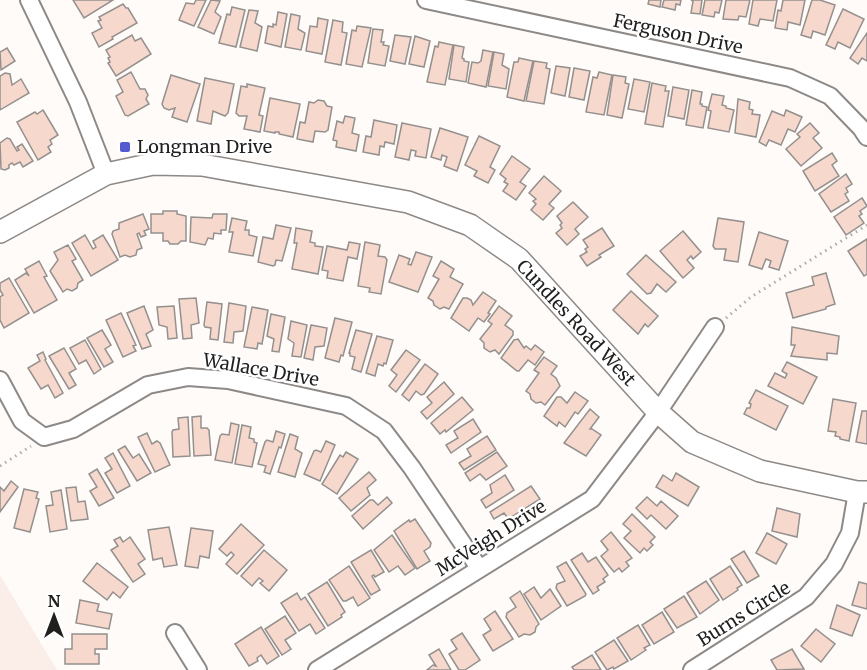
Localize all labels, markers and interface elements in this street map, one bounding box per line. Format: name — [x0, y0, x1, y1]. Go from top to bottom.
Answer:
street label: Ferguson Drive — [611, 9, 745, 58]
place label: Longman Drive — [137, 135, 272, 158]
marker: Longman Drive — [118, 140, 132, 154]
street label: Cundles Road West — [512, 255, 641, 391]
street label: Wallace Drive — [200, 348, 321, 391]
street label: McVeigh Drive — [431, 495, 550, 581]
street label: Burns Circle — [693, 576, 794, 651]
north arrow — [24, 586, 84, 646]
text: N — [48, 591, 61, 611]

